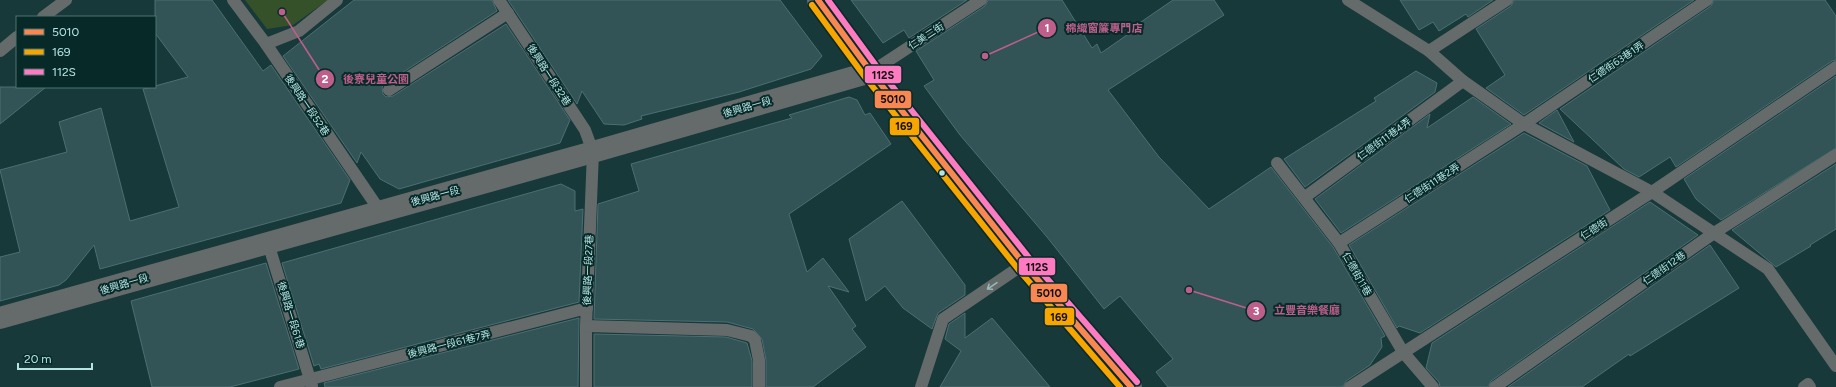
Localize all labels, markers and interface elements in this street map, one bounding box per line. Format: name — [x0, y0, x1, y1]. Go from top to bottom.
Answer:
legend — [16, 16, 156, 88]
callout: 棉織窗簾專門店 — [1037, 17, 1150, 40]
street label: 仁美二街 — [906, 20, 946, 52]
text: 1 — [1044, 21, 1050, 35]
text: 棉織窗簾專門店 — [1066, 22, 1143, 35]
text: 5010 — [52, 25, 80, 39]
street label: 仁德街63巷1弄 — [1585, 38, 1647, 86]
street label: 後興路一段32巷 — [524, 42, 574, 108]
text: 169 — [52, 45, 71, 59]
text: 112S — [52, 65, 76, 79]
line badge: 112S — [864, 65, 902, 84]
callout: 後寮兒童公園 — [315, 67, 417, 90]
text: 112S — [872, 69, 894, 82]
street label: 後興路一段52巷 — [282, 72, 332, 138]
text: 後寮兒童公園 — [343, 73, 409, 86]
line badge: 5010 — [874, 90, 912, 109]
text: 5010 — [880, 93, 906, 106]
street label: 後興路一段 — [721, 94, 773, 120]
street label: 仁德街11巷4弄 — [1354, 115, 1414, 163]
line badge: 169 — [889, 117, 920, 136]
text: 169 — [895, 120, 913, 133]
street label: 仁德街11巷2弄 — [1402, 160, 1462, 206]
unlabelled marker — [937, 168, 947, 178]
street label: 後興路一段 — [409, 183, 461, 209]
street label: 仁德街 — [1578, 215, 1610, 243]
street label: 後興路一段27巷 — [580, 234, 596, 306]
street label: 仁德街12巷 — [1640, 248, 1688, 288]
street label: 仁德街11巷 — [1339, 250, 1375, 298]
line badge: 112S — [1018, 257, 1056, 276]
text: 112S — [1026, 261, 1048, 274]
street label: 後興路一段 — [98, 271, 150, 297]
street label: 後興路一段61巷 — [275, 280, 307, 350]
one-way arrow — [986, 282, 997, 290]
line badge: 5010 — [1030, 283, 1068, 303]
text: 5010 — [1036, 287, 1062, 300]
callout: 立豐音樂餐廳 — [1246, 299, 1348, 322]
text: 3 — [1253, 304, 1260, 318]
text: 立豐音樂餐廳 — [1274, 304, 1340, 317]
line badge: 169 — [1044, 307, 1075, 326]
text: 169 — [1050, 311, 1068, 324]
street label: 後興路一段61巷7弄 — [406, 327, 492, 361]
scale bar — [18, 345, 92, 371]
text: 20 m — [24, 352, 52, 366]

